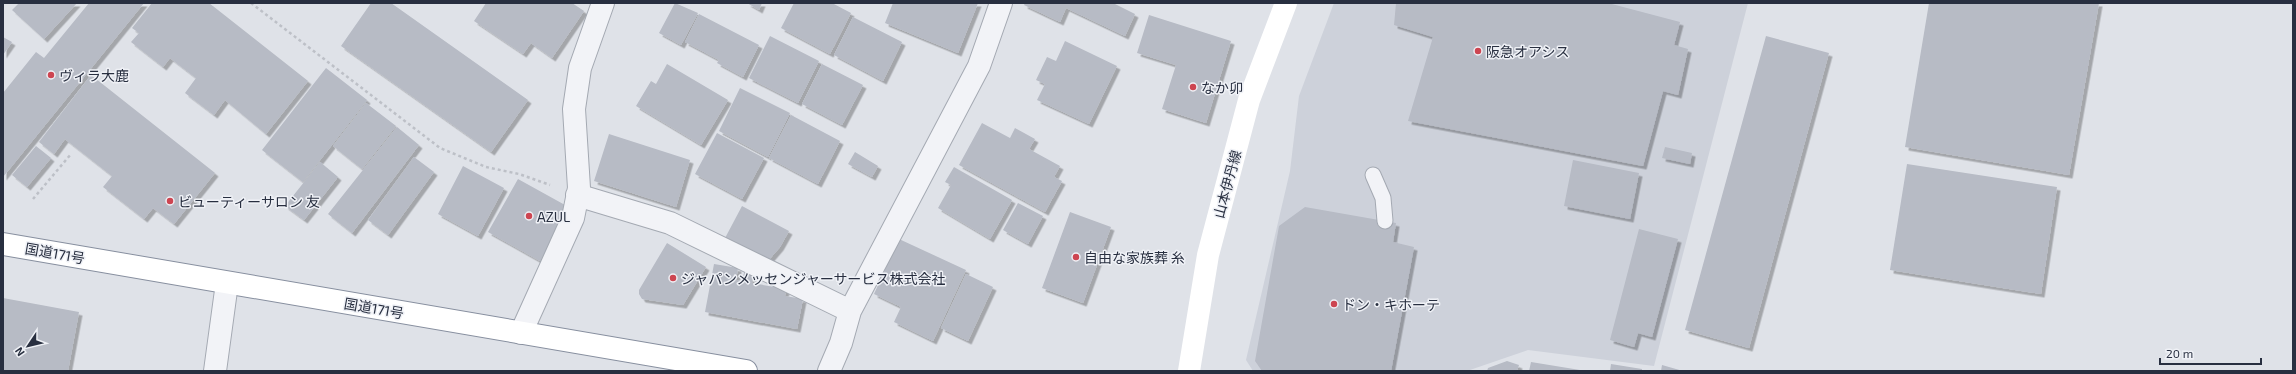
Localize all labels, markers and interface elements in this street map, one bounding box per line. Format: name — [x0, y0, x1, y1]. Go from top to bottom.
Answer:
place label: 阪急オアシス — [1486, 43, 1569, 60]
marker: 阪急オアシス — [1473, 46, 1483, 56]
place label: ヴィラ大鹿 — [59, 67, 129, 84]
marker: ヴィラ大鹿 — [46, 70, 56, 80]
place label: なか卯 — [1201, 79, 1243, 96]
marker: なか卯 — [1188, 82, 1198, 92]
street label: 山本伊丹線 — [1210, 148, 1244, 220]
place label: ビューティーサロン 友 — [178, 193, 320, 210]
marker: ビューティーサロン 友 — [165, 196, 175, 206]
place label: AZUL — [537, 208, 570, 225]
marker: AZUL — [524, 211, 534, 221]
street label: 国道171号 — [24, 239, 86, 267]
place label: 自由な家族葬 糸 — [1084, 249, 1185, 266]
marker: 自由な家族葬 糸 — [1071, 252, 1081, 262]
place label: ジャパンメッセンジャーサービス株式会社 — [681, 270, 946, 287]
marker: ジャパンメッセンジャーサービス株式会社 — [668, 273, 678, 283]
street label: 国道171号 — [343, 294, 405, 322]
place label: ドン・キホーテ — [1342, 296, 1440, 313]
marker: ドン・キホーテ — [1329, 299, 1339, 309]
north arrow — [8, 326, 48, 366]
scale bar — [2160, 340, 2261, 366]
text: N — [12, 345, 27, 359]
text: 20 m — [2166, 346, 2193, 360]

